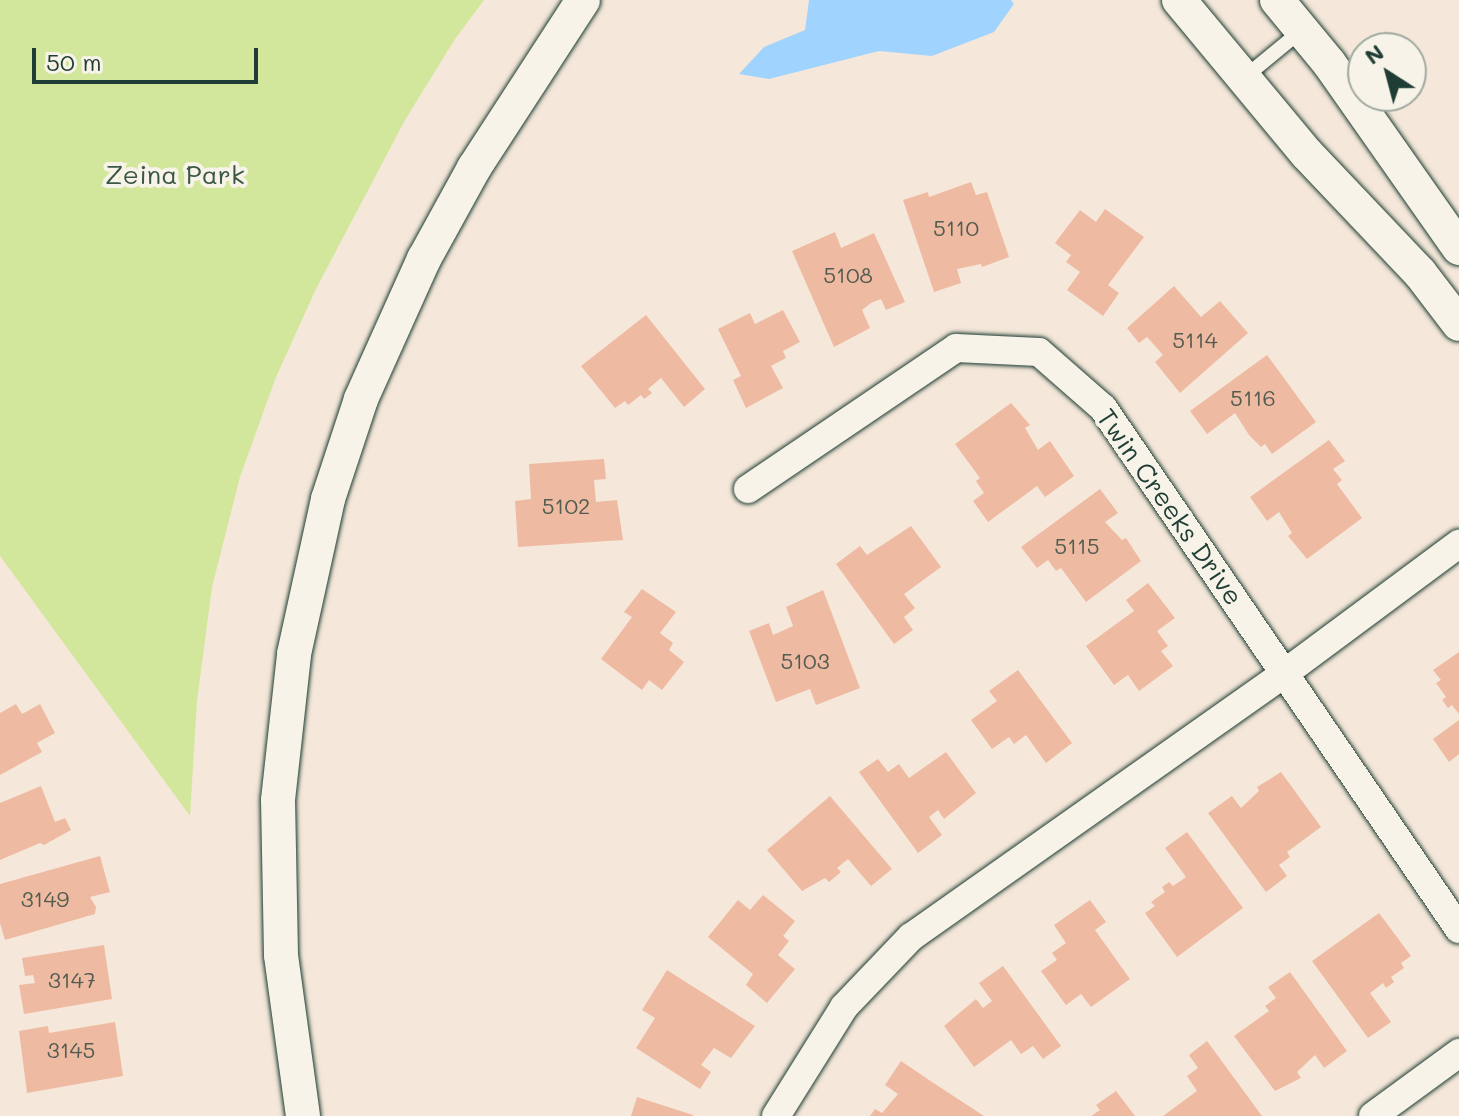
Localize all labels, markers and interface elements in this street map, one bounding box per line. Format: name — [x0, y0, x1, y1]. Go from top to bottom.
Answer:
scale bar — [36, 32, 262, 82]
north arrow — [1347, 32, 1427, 112]
text: N — [1358, 37, 1389, 70]
text: 50 m — [46, 46, 102, 77]
park label: Zeina Park — [105, 159, 245, 191]
house number: 5110 — [933, 215, 979, 241]
house number: 5108 — [823, 262, 873, 288]
house number: 5114 — [1172, 327, 1218, 353]
house number: 5116 — [1230, 385, 1276, 411]
street label: Twin Creeks Drive — [1091, 403, 1249, 611]
house number: 5102 — [542, 493, 590, 519]
house number: 5115 — [1054, 533, 1100, 559]
house number: 5103 — [780, 648, 830, 674]
house number: 3149 — [21, 886, 69, 912]
house number: 3147 — [48, 967, 96, 993]
house number: 3145 — [47, 1037, 95, 1063]

